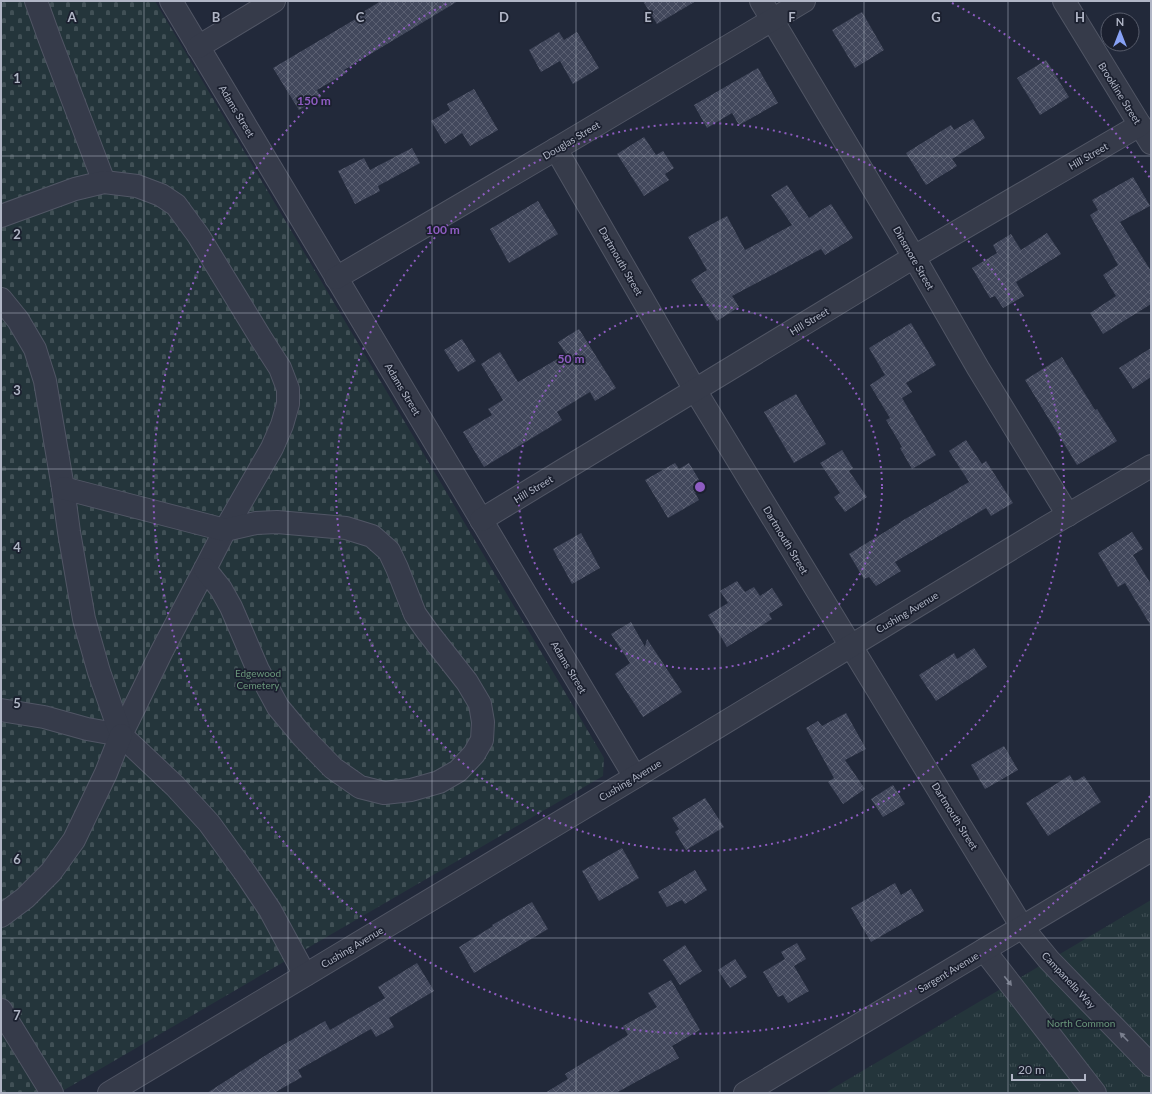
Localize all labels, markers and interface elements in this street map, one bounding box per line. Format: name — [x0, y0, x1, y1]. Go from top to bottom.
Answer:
text: A — [66, 9, 77, 25]
text: B — [212, 9, 221, 25]
text: C — [356, 9, 365, 25]
text: D — [499, 9, 509, 25]
text: E — [644, 9, 652, 25]
text: F — [788, 9, 796, 25]
text: G — [931, 9, 941, 25]
text: H — [1075, 9, 1085, 25]
north arrow — [1100, 12, 1140, 52]
text: N — [1116, 15, 1124, 28]
street label: Brookline Street — [1096, 60, 1144, 127]
text: 1 — [13, 70, 21, 86]
street label: Adams Street — [217, 83, 257, 140]
text: 150 m — [297, 93, 331, 108]
street label: Douglas Street — [540, 118, 602, 162]
street label: Hill Street — [1066, 140, 1110, 172]
text: 100 m — [426, 222, 460, 237]
street label: Dinsmore Street — [891, 224, 937, 292]
street label: Dartmouth Street — [597, 225, 646, 298]
text: 2 — [13, 226, 21, 242]
street label: Hill Street — [787, 304, 831, 337]
text: 50 m — [558, 351, 584, 366]
street label: Adams Street — [383, 361, 423, 418]
text: 3 — [13, 382, 21, 398]
street label: Hill Street — [511, 472, 555, 505]
centre of rings — [693, 480, 707, 494]
street label: Dartmouth Street — [761, 504, 811, 577]
text: 4 — [13, 539, 21, 555]
street label: Cushing Avenue — [874, 589, 940, 635]
street label: Adams Street — [549, 639, 589, 696]
park label: Edgewood Cemetery — [235, 667, 281, 691]
text: 5 — [13, 695, 21, 711]
street label: Cushing Avenue — [597, 757, 663, 803]
street label: Dartmouth Street — [929, 780, 981, 852]
text: 6 — [13, 851, 21, 867]
street label: Cushing Avenue — [319, 924, 385, 970]
street label: Sargent Avenue — [915, 949, 981, 995]
street label: Campanella Way — [1040, 949, 1099, 1011]
one-way arrow — [1004, 976, 1012, 986]
text: 7 — [13, 1007, 21, 1023]
park label: North Common — [1047, 1017, 1115, 1029]
one-way arrow — [1119, 1032, 1129, 1042]
scale bar — [1012, 1056, 1085, 1082]
text: 20 m — [1018, 1062, 1045, 1077]

